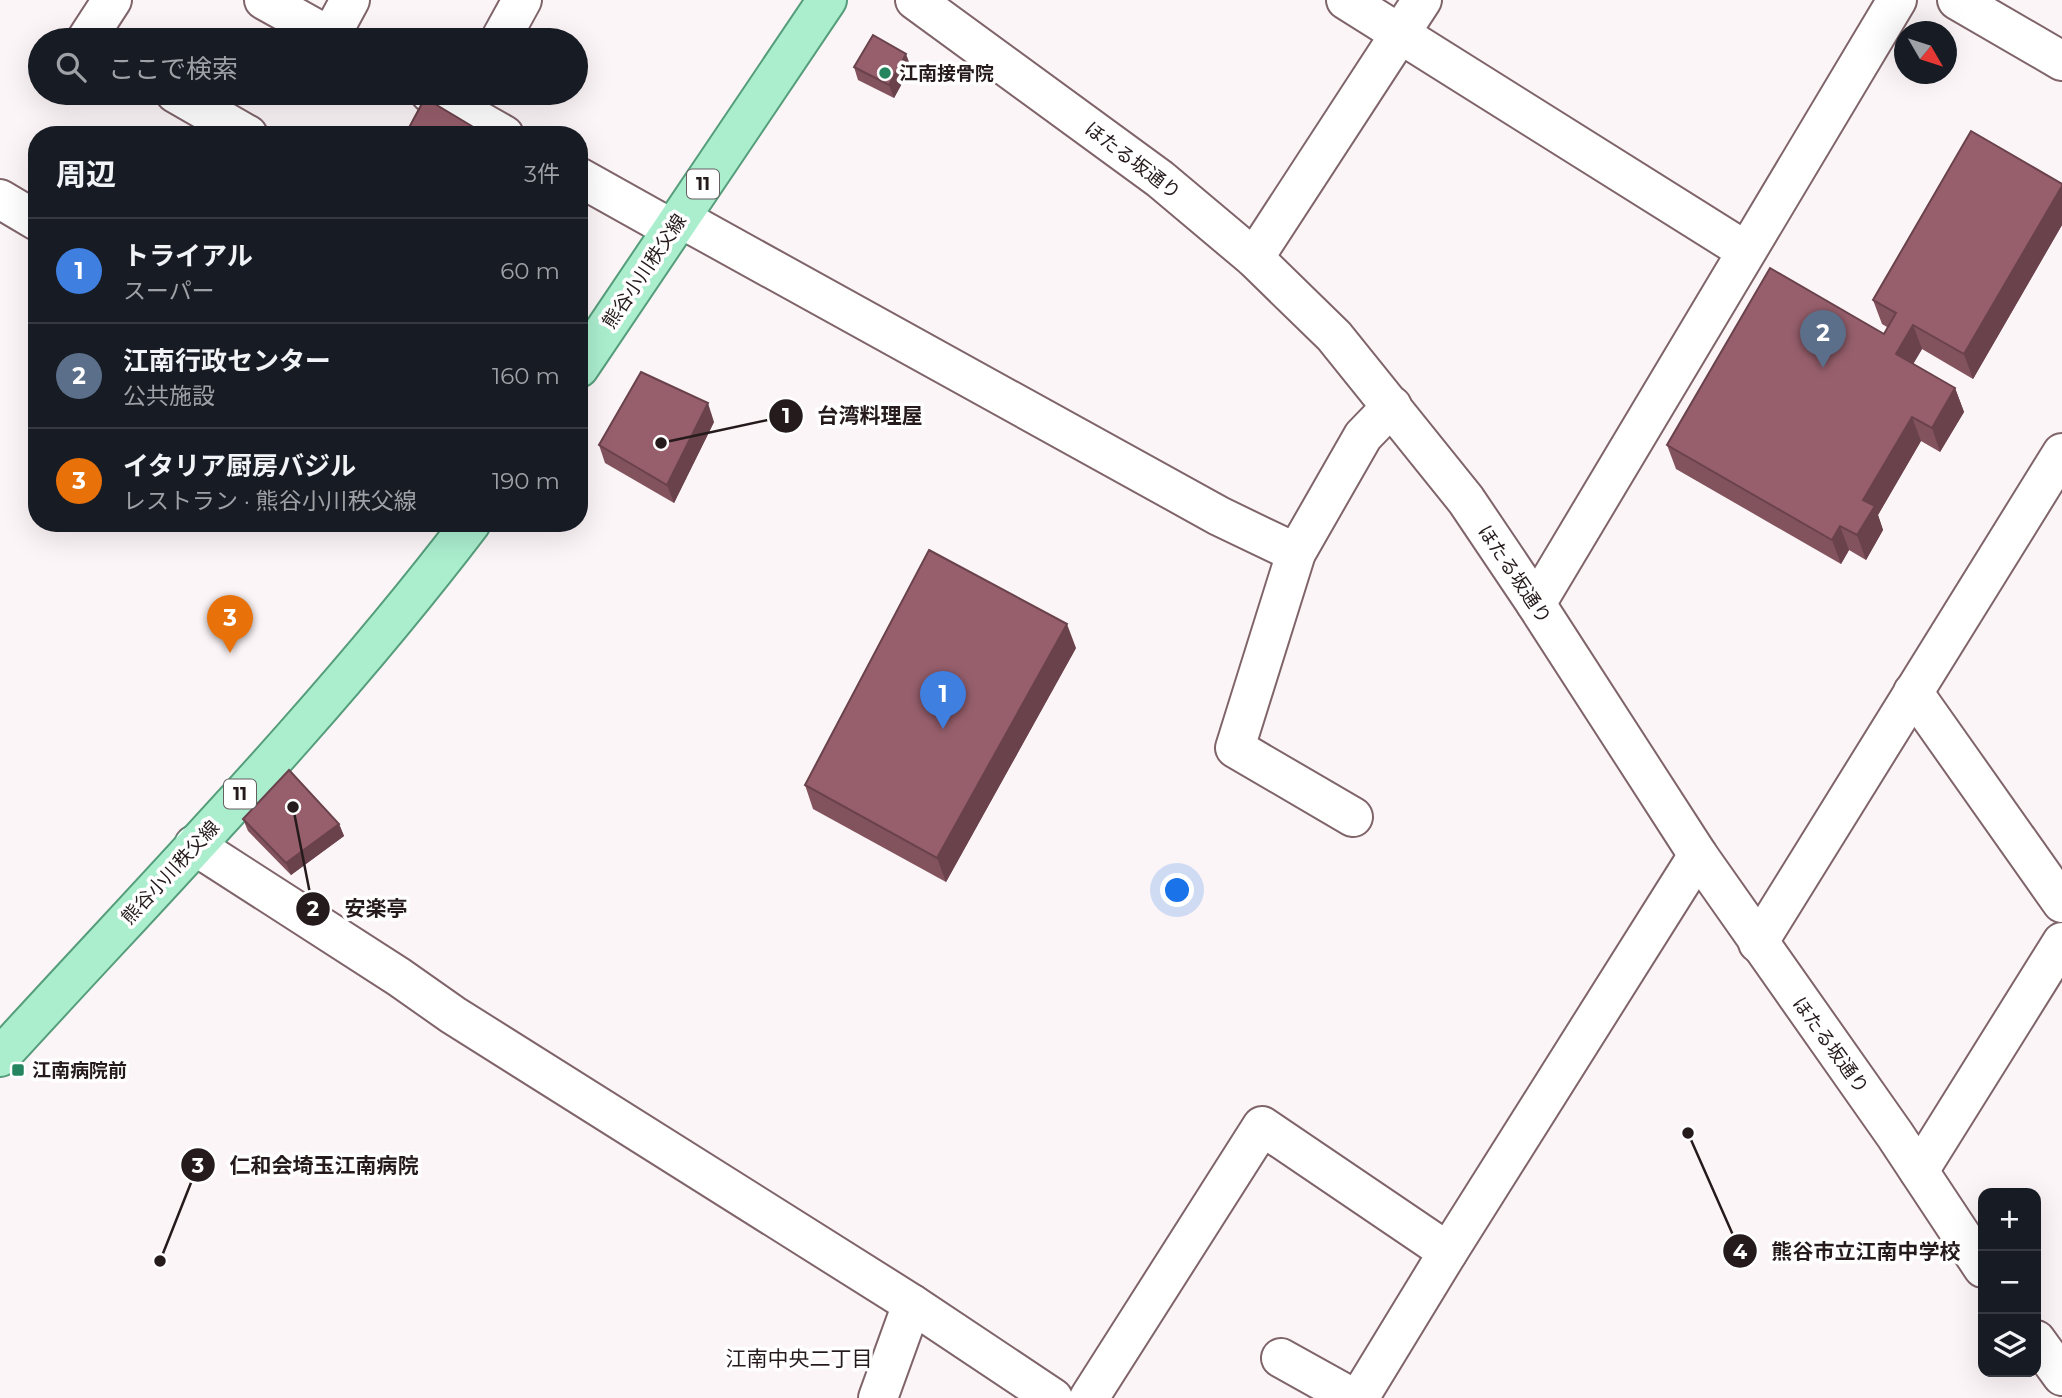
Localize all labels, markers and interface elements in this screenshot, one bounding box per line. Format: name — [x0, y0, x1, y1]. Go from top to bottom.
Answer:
north arrow — [1894, 21, 1957, 84]
search box — [28, 28, 588, 105]
icon: search — [52, 48, 90, 86]
text: ここで検索 — [108, 53, 238, 85]
place label: 江南接骨院 — [899, 62, 994, 85]
marker: 江南接骨院 — [877, 65, 893, 81]
street label: ほたる坂通り — [1080, 117, 1185, 204]
text: 周辺 — [56, 156, 116, 193]
text: 3件 — [524, 160, 560, 188]
road number: 11 — [687, 169, 719, 198]
street label: 熊谷小川秩父線 — [598, 210, 691, 333]
text: トライアル — [123, 240, 253, 272]
text: 1 — [74, 257, 84, 285]
text: 60 m — [500, 257, 560, 285]
text: スーパー — [123, 277, 215, 305]
pin: 2 — [1800, 310, 1846, 368]
text: 江南行政センター — [123, 345, 331, 377]
text: 2 — [72, 362, 86, 390]
text: 160 m — [492, 362, 560, 390]
text: 公共施設 — [123, 382, 215, 410]
callout: 台湾料理屋 — [768, 395, 936, 437]
text: 1 — [782, 403, 790, 428]
text: 台湾料理屋 — [818, 403, 923, 428]
text: イタリア厨房バジル — [123, 450, 356, 482]
text: 3 — [72, 467, 86, 495]
text: 190 m — [492, 467, 560, 495]
text: レストラン · 熊谷小川秩父線 — [123, 487, 417, 515]
street label: ほたる坂通り — [1473, 521, 1556, 628]
pin: 3 — [207, 595, 253, 653]
pin: 1 — [920, 671, 966, 729]
road number: 11 — [224, 780, 256, 808]
street label: 熊谷小川秩父線 — [117, 816, 224, 929]
your location — [1160, 873, 1194, 907]
callout: 安楽亭 — [295, 888, 421, 930]
text: 2 — [307, 896, 319, 921]
text: 安楽亭 — [345, 896, 408, 921]
street label: ほたる坂通り — [1788, 992, 1873, 1098]
place label: 江南病院前 — [32, 1059, 127, 1082]
marker: 江南病院前 — [10, 1062, 26, 1078]
callout: 仁和会埼玉江南病院 — [181, 1144, 433, 1186]
text: 3 — [191, 1153, 204, 1178]
text: 仁和会埼玉江南病院 — [230, 1153, 419, 1178]
map controls — [1978, 1188, 2041, 1377]
button: + — [1978, 1188, 2041, 1251]
callout: 熊谷市立江南中学校 — [1722, 1230, 1974, 1272]
text: 4 — [1733, 1239, 1748, 1264]
text: 熊谷市立江南中学校 — [1772, 1239, 1961, 1264]
button: − — [1978, 1251, 2041, 1314]
button: layers — [1978, 1314, 2041, 1377]
district label: 江南中央二丁目 — [726, 1346, 873, 1371]

